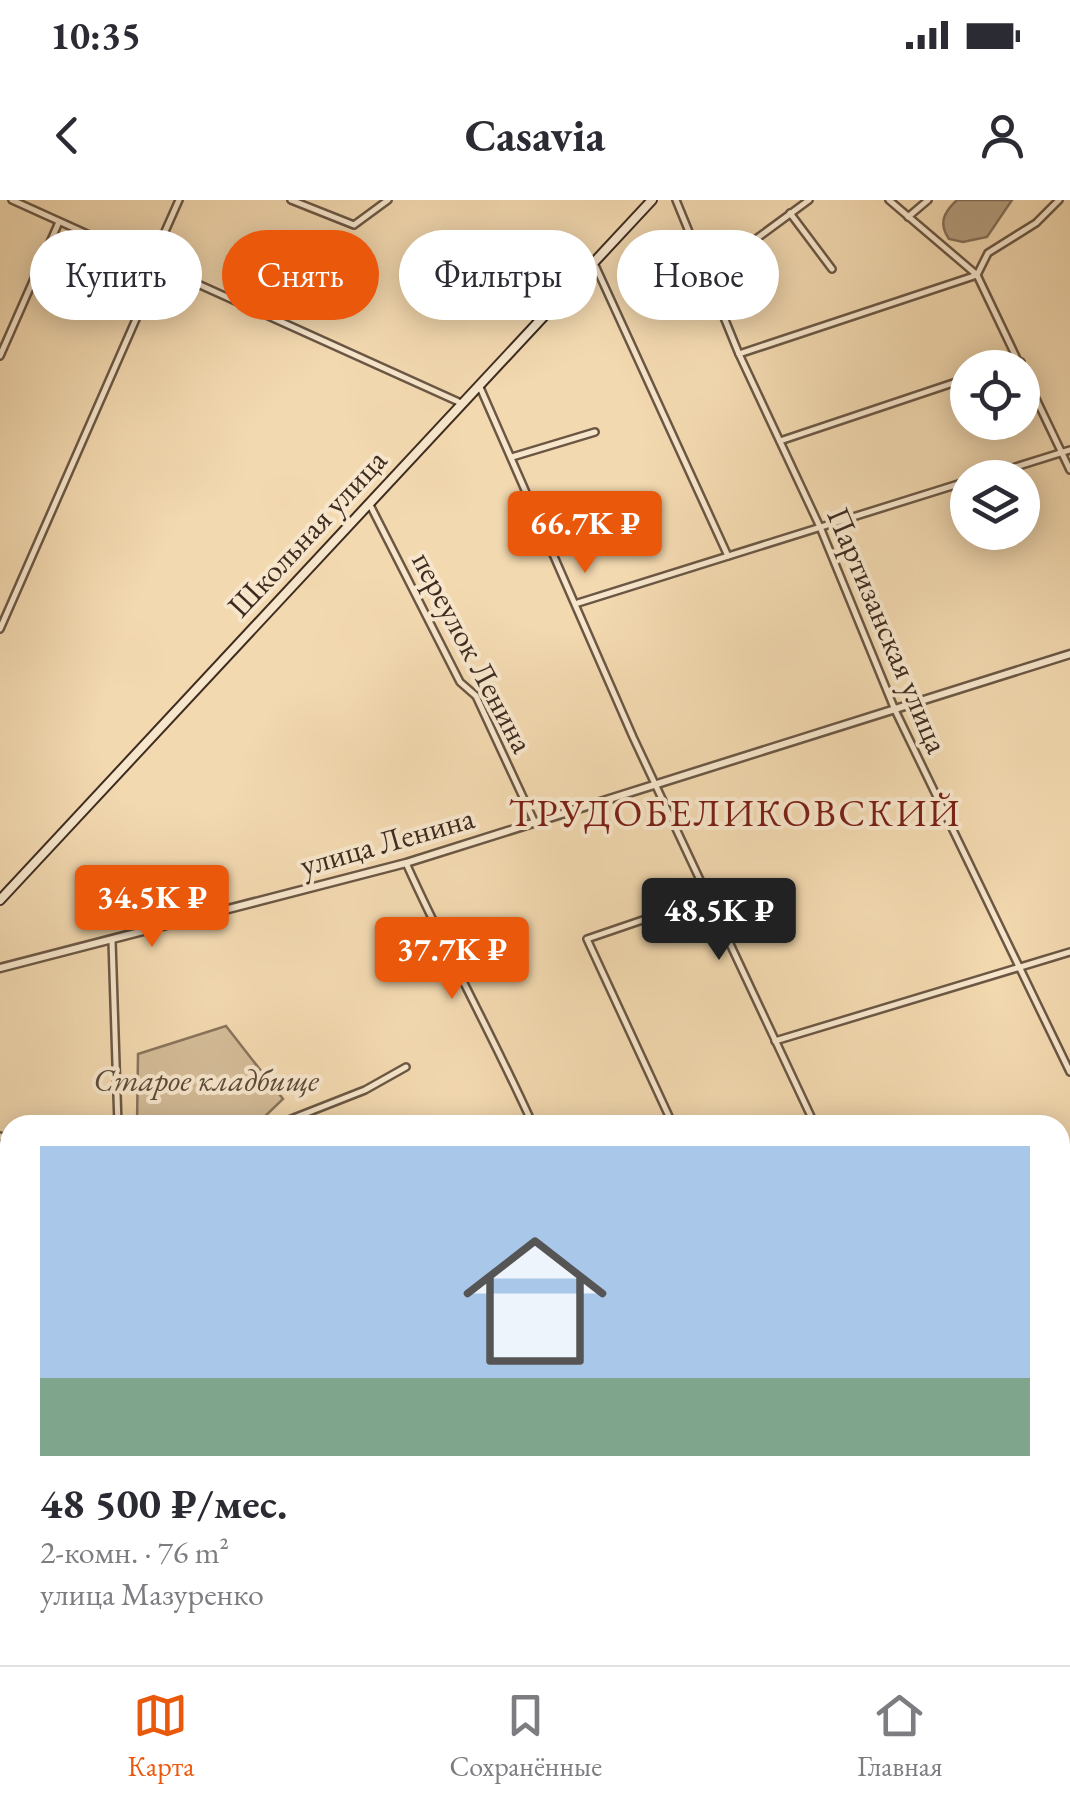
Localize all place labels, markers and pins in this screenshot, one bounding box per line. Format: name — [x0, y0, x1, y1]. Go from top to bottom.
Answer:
pin: 66.7K ₽ — [493, 491, 677, 576]
pin: 34.5K ₽ — [60, 865, 244, 950]
pin: 48.5K ₽ — [627, 878, 811, 963]
pin: 37.7K ₽ — [360, 917, 544, 1002]

